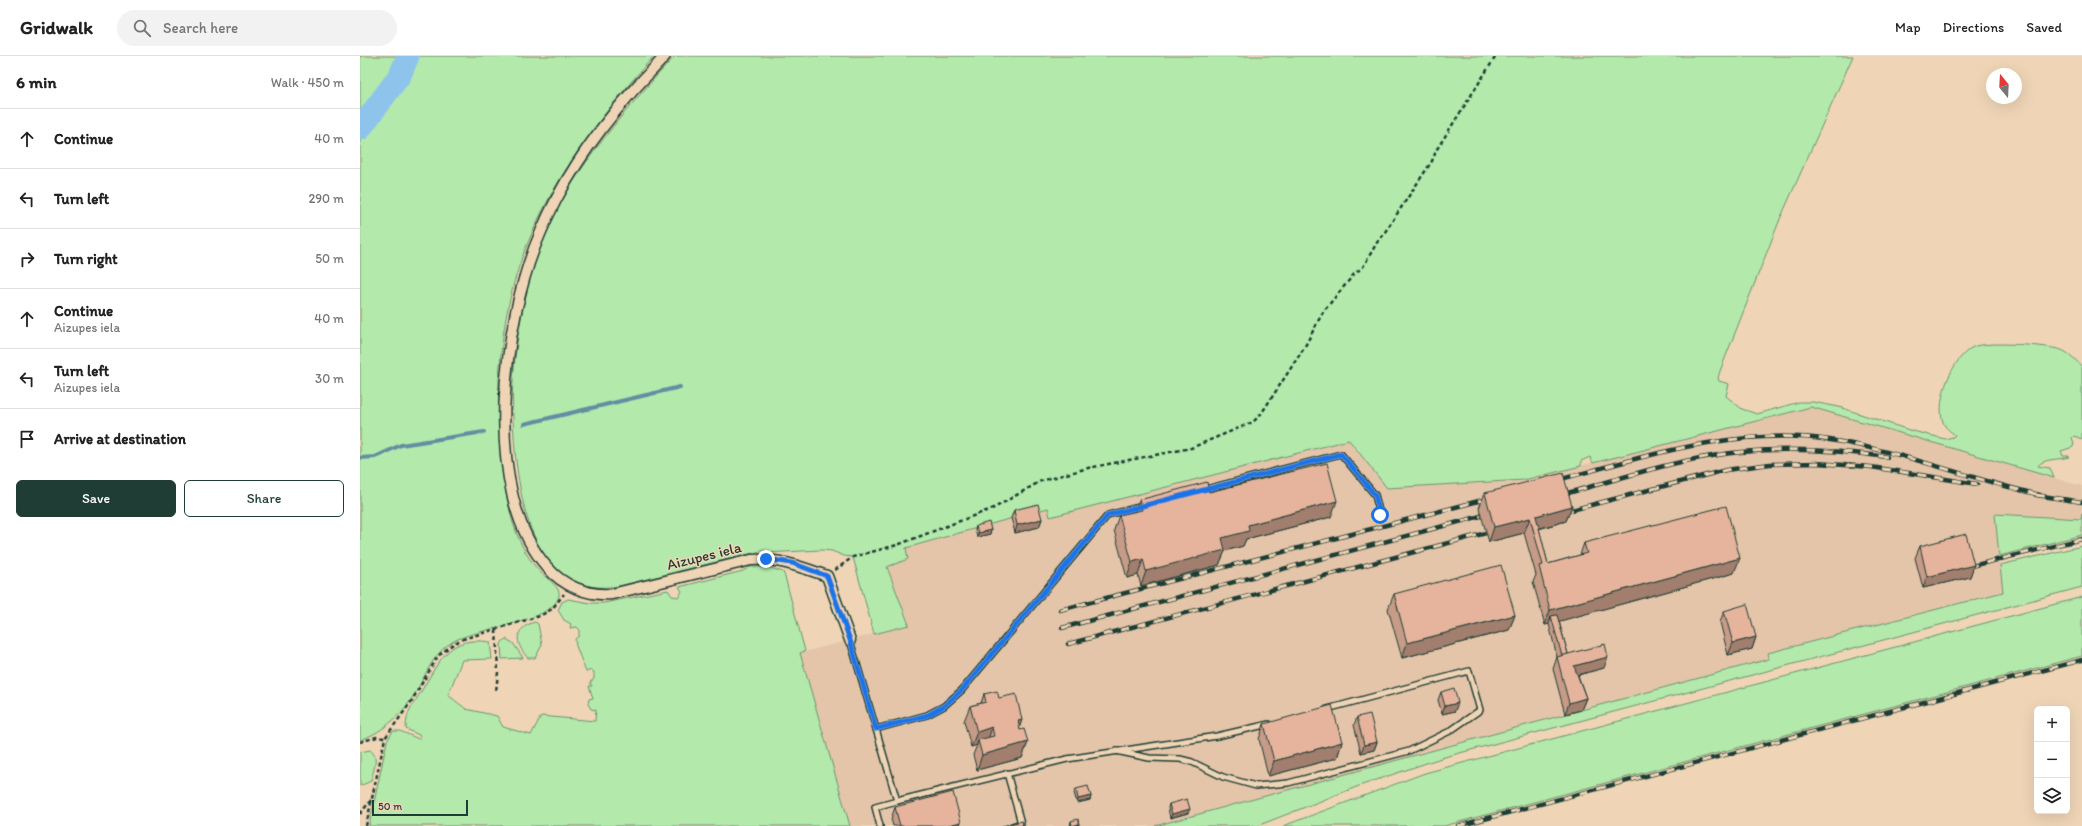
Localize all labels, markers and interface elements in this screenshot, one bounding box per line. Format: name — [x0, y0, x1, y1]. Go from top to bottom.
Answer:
search box — [117, 10, 397, 46]
text: Gridwalk — [20, 16, 93, 39]
icon: search — [131, 17, 153, 39]
text: Search here — [163, 19, 238, 37]
text: Map — [1895, 19, 1921, 36]
text: Directions — [1943, 19, 2004, 36]
text: Saved — [2026, 19, 2062, 36]
north arrow — [1986, 68, 2022, 104]
text: 6 min — [16, 72, 57, 92]
text: Walk · 450 m — [271, 75, 344, 90]
icon: ahead — [16, 128, 38, 150]
text: Continue — [54, 130, 113, 148]
text: 40 m — [314, 131, 344, 146]
icon: left — [16, 188, 38, 210]
text: Turn left — [54, 190, 109, 208]
text: 290 m — [308, 191, 344, 206]
icon: right — [16, 248, 38, 270]
text: Turn right — [54, 250, 118, 268]
text: 50 m — [315, 251, 344, 266]
text: Continue — [54, 302, 113, 320]
icon: ahead — [16, 308, 38, 330]
text: 40 m — [314, 311, 344, 326]
text: Aizupes iela — [54, 320, 120, 335]
text: Turn left — [54, 362, 109, 380]
icon: left — [16, 368, 38, 390]
text: 30 m — [315, 371, 344, 386]
text: Aizupes iela — [54, 380, 120, 395]
icon: arrive — [16, 428, 38, 450]
text: Arrive at destination — [54, 430, 186, 448]
button: Save — [16, 480, 176, 517]
button: Share — [184, 480, 344, 517]
route start — [1371, 506, 1389, 524]
street label: Aizupes iela — [665, 538, 743, 574]
route end — [757, 550, 775, 568]
map controls — [2034, 706, 2070, 814]
button: + — [2034, 706, 2070, 742]
button: − — [2034, 742, 2070, 778]
button: layers — [2034, 778, 2070, 814]
scale bar — [372, 798, 468, 817]
text: 50 m — [378, 800, 402, 813]

